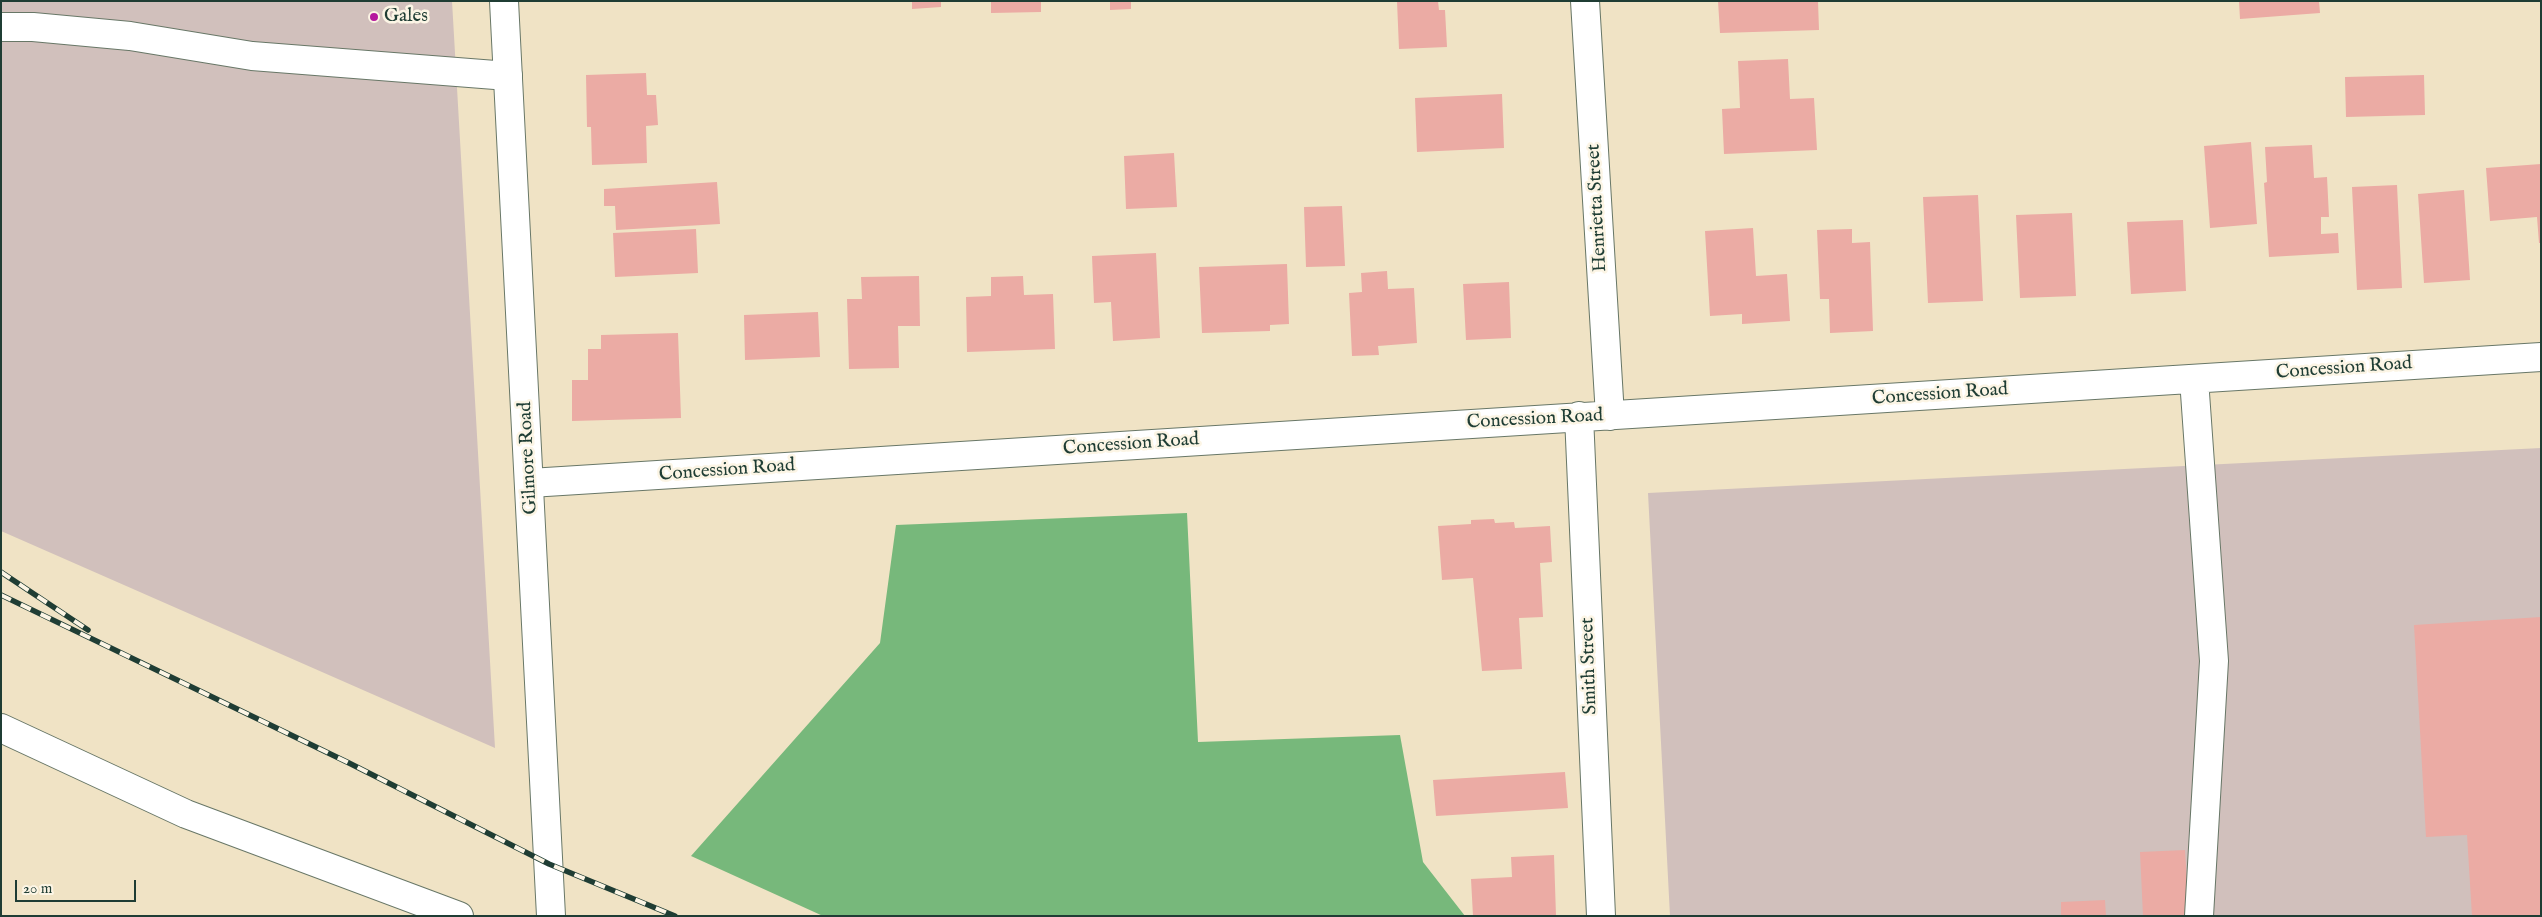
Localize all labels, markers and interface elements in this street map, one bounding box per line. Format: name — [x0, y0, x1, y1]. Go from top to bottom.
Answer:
place label: Gales — [384, 6, 428, 28]
marker: Gales — [368, 11, 380, 23]
street label: Henrietta Street — [1583, 143, 1613, 273]
street label: Concession Road — [2275, 353, 2413, 385]
street label: Concession Road — [1871, 379, 2009, 411]
street label: Gilmore Road — [515, 401, 543, 515]
street label: Concession Road — [1466, 405, 1604, 435]
street label: Concession Road — [1062, 429, 1200, 461]
street label: Concession Road — [658, 455, 796, 487]
street label: Smith Street — [1577, 617, 1603, 715]
scale bar — [18, 870, 139, 902]
text: 20 m — [23, 879, 52, 898]

